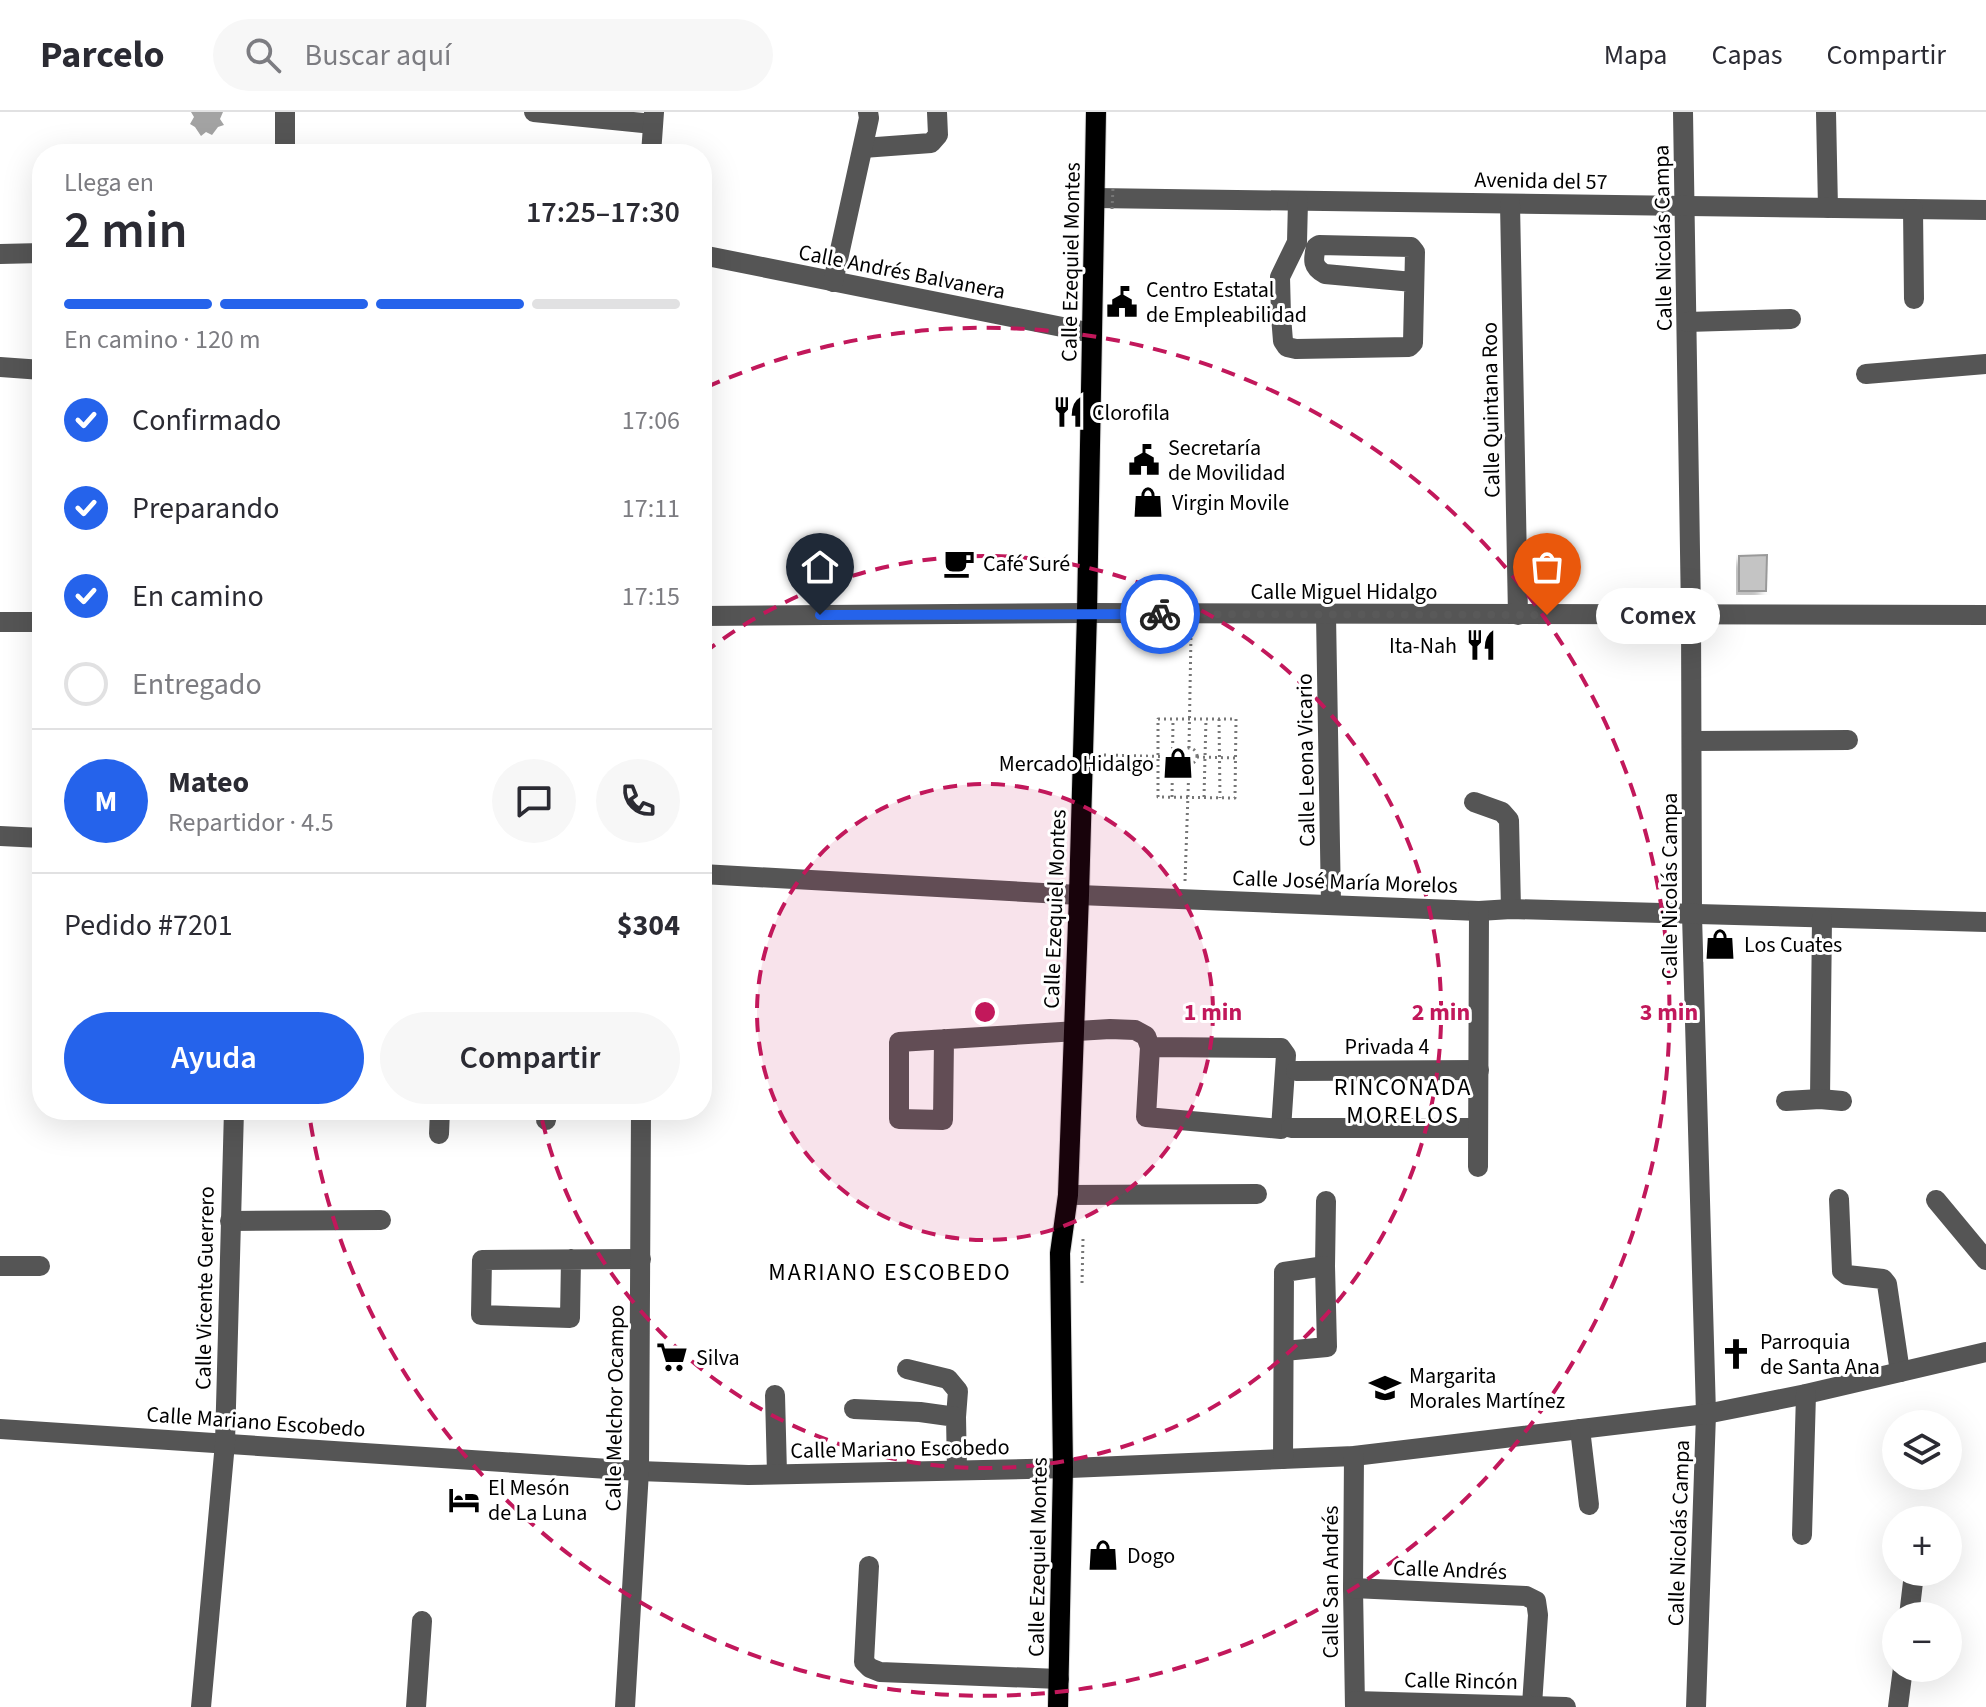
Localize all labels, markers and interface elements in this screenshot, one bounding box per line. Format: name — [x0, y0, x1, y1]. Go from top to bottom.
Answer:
search box — [213, 19, 773, 91]
text: Parcelo — [40, 28, 165, 82]
icon: search — [241, 33, 285, 77]
text: Buscar aquí — [305, 34, 451, 77]
text: Mapa — [1604, 35, 1667, 75]
text: Capas — [1711, 35, 1783, 75]
text: Compartir — [1827, 35, 1946, 75]
street label: Calle Nicolás Campa — [1645, 144, 1681, 332]
street label: Calle Ezequiel Montes — [1053, 162, 1089, 362]
text: Llega en — [64, 164, 154, 201]
street label: Avenida del 57 — [1474, 164, 1608, 198]
text: 17:25–17:30 — [526, 191, 680, 234]
text: 2 min — [64, 194, 188, 268]
street label: Calle Andrés Balvanera — [796, 236, 1008, 308]
place label: Centro Estatal de Empleabilidad — [1146, 274, 1307, 331]
public building icon: Centro Estatal de Empleabilidad — [1105, 285, 1139, 319]
text: En camino · 120 m — [64, 321, 260, 358]
street label: Calle Quintana Roo — [1473, 322, 1509, 498]
restaurant icon: Clorofila — [1051, 395, 1085, 429]
place label: Clorofila — [1092, 397, 1170, 429]
icon: check — [64, 398, 108, 442]
text: Confirmado — [132, 399, 281, 442]
text: 17:06 — [622, 402, 680, 439]
place label: Secretaría de Movilidad — [1168, 432, 1286, 489]
public building icon: Secretaría de Movilidad — [1127, 443, 1161, 477]
shop icon: Virgin Movile — [1131, 485, 1165, 519]
icon: check — [64, 486, 108, 530]
text: Preparando — [132, 487, 279, 530]
place label: Virgin Movile — [1172, 487, 1289, 519]
text: 17:11 — [622, 490, 680, 527]
pin — [786, 533, 854, 615]
pin — [1513, 533, 1581, 615]
icon: home — [798, 545, 842, 589]
icon: bag — [1525, 545, 1569, 589]
cafe icon: Café Suré — [942, 546, 976, 580]
place label: Café Suré — [983, 548, 1070, 580]
icon: check — [64, 574, 108, 618]
courier — [1120, 574, 1200, 654]
text: En camino — [132, 575, 264, 618]
street label: Calle Miguel Hidalgo — [1251, 576, 1437, 608]
text: 17:15 — [622, 578, 680, 615]
callout: Comex — [1595, 587, 1719, 643]
icon: bike — [1138, 592, 1182, 636]
text: Comex — [1620, 597, 1696, 634]
restaurant icon: Ita-Nah — [1464, 628, 1498, 662]
place label: Ita-Nah — [1389, 630, 1457, 662]
text: Entregado — [132, 663, 262, 706]
street label: Calle Leona Vicario — [1288, 673, 1324, 847]
shop icon: Mercado Hidalgo — [1161, 746, 1195, 780]
place label: Mercado Hidalgo — [999, 748, 1154, 780]
button: chat — [492, 759, 576, 843]
button: phone — [596, 759, 680, 843]
text: Mateo — [168, 761, 249, 804]
text: M — [95, 780, 117, 823]
street label: Calle Nicolás Campa — [1654, 793, 1686, 979]
text: Repartidor · 4.5 — [168, 804, 334, 841]
street label: Calle Ezequiel Montes — [1036, 809, 1074, 1009]
street label: Calle José María Morelos — [1232, 862, 1458, 902]
text: Pedido #7201 — [64, 904, 233, 947]
text: $304 — [617, 904, 680, 947]
shop icon: Los Cuates — [1703, 927, 1737, 961]
place label: Los Cuates — [1744, 929, 1842, 961]
text: 1 min — [1184, 995, 1242, 1030]
text: 2 min — [1412, 995, 1470, 1030]
text: 3 min — [1640, 995, 1698, 1030]
centre of rings — [971, 998, 999, 1026]
button: Ayuda — [64, 1012, 364, 1104]
button: Compartir — [380, 1012, 680, 1104]
street label: Privada 4 — [1344, 1031, 1430, 1063]
district label: RINCONADA MORELOS — [1334, 1070, 1472, 1133]
street label: Calle Vicente Guerrero — [187, 1186, 223, 1390]
district label: MARIANO ESCOBEDO — [768, 1255, 1012, 1290]
street label: Calle Melchor Ocampo — [597, 1304, 633, 1512]
place label: Parroquia de Santa Ana — [1760, 1326, 1880, 1383]
church icon: Parroquia de Santa Ana — [1719, 1337, 1753, 1371]
supermarket icon: Silva — [655, 1340, 689, 1374]
place label: Silva — [696, 1342, 740, 1374]
place label: Margarita Morales Martínez — [1409, 1360, 1565, 1417]
school or university icon: Margarita Morales Martínez — [1368, 1371, 1402, 1405]
street label: Calle Mariano Escobedo — [145, 1398, 366, 1446]
map controls — [1882, 1410, 1962, 1682]
button: layers — [1882, 1410, 1962, 1490]
street label: Calle Mariano Escobedo — [790, 1431, 1010, 1467]
street label: Calle Nicolás Campa — [1660, 1439, 1698, 1627]
street label: Calle Ezequiel Montes — [1020, 1457, 1056, 1657]
place label: El Mesón de La Luna — [488, 1472, 587, 1529]
hotel icon: El Mesón de La Luna — [447, 1483, 481, 1517]
street label: Calle San Andrés — [1315, 1505, 1347, 1659]
button: + — [1882, 1506, 1962, 1586]
shop icon: Dogo — [1086, 1538, 1120, 1572]
place label: Dogo — [1127, 1540, 1175, 1572]
street label: Calle Andrés — [1392, 1552, 1507, 1588]
button: − — [1882, 1602, 1962, 1682]
street label: Calle Rincón — [1404, 1664, 1518, 1698]

